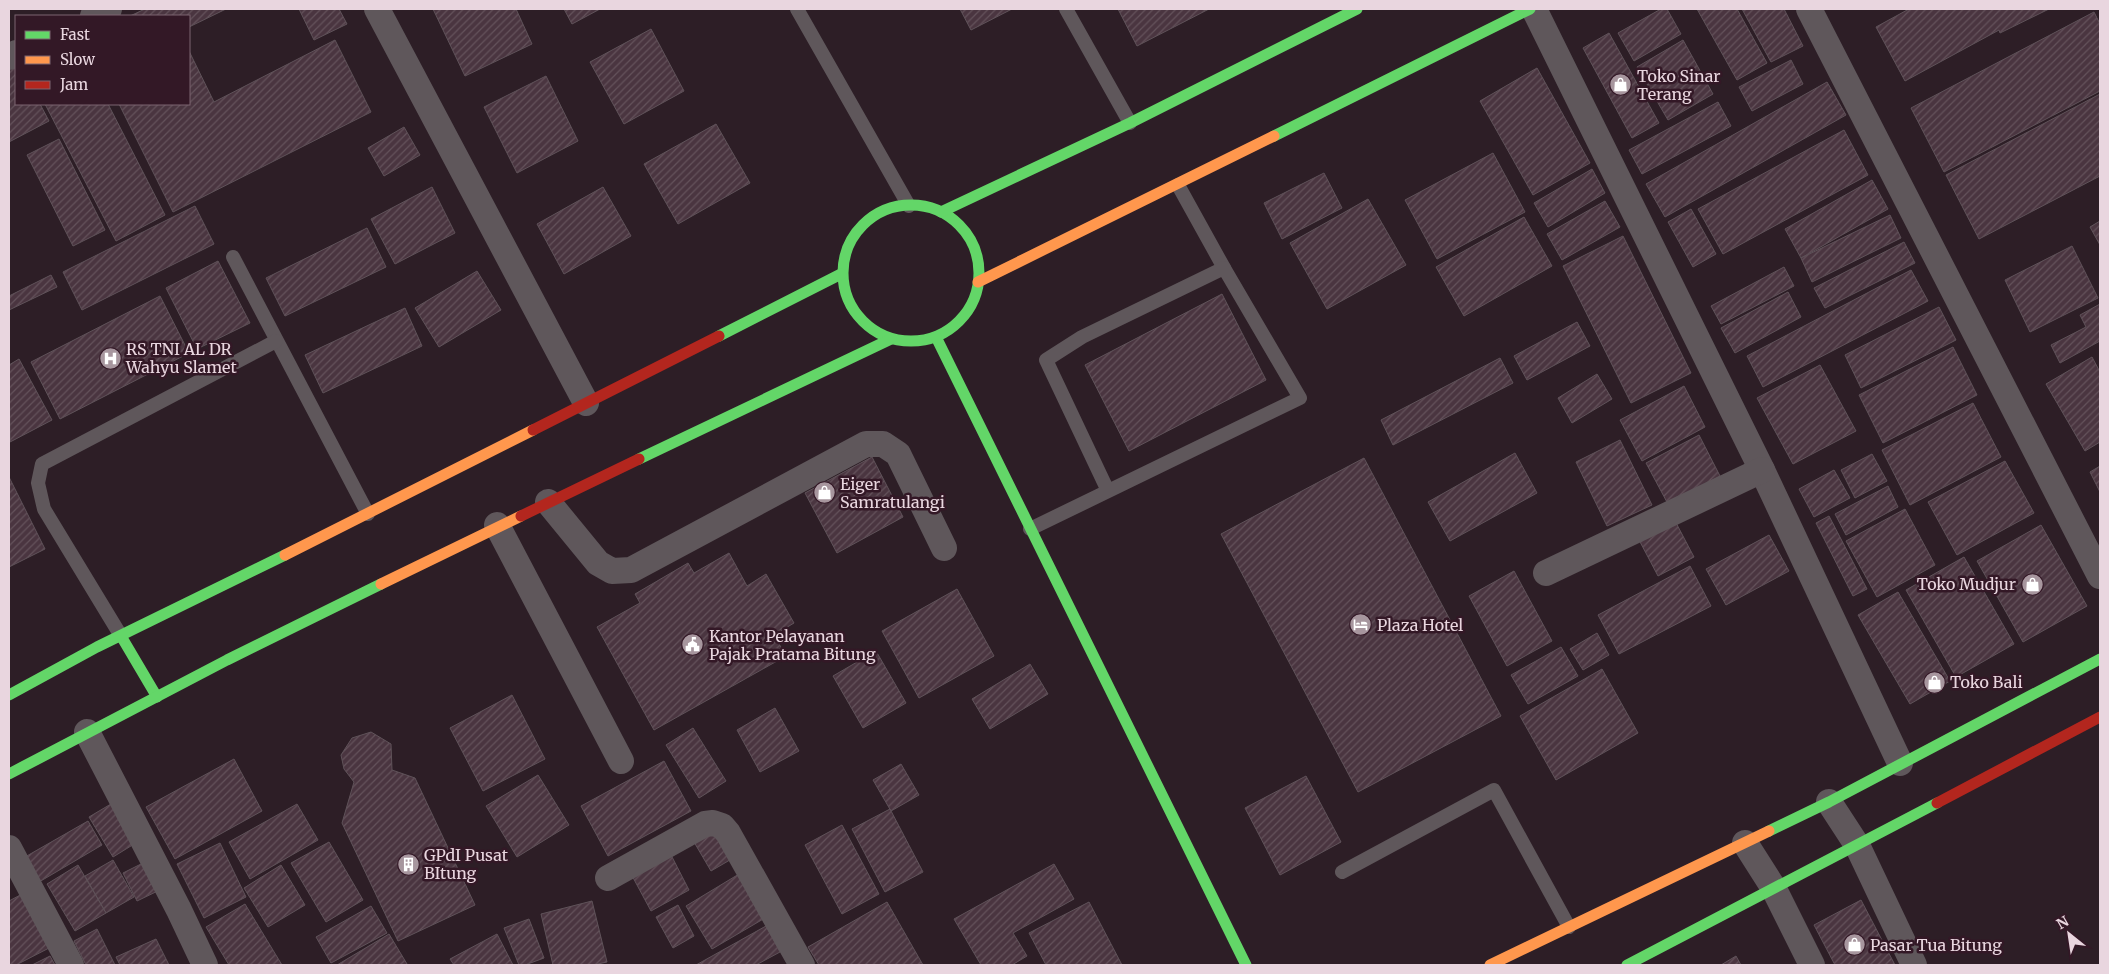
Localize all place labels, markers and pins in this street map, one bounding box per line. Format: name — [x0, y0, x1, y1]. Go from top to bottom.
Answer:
place label: Toko Sinar Terang — [1637, 66, 1720, 104]
shop icon: Toko Sinar Terang — [1609, 73, 1633, 97]
place label: RS TNI AL DR Wahyu Slamet — [125, 339, 237, 377]
hospital icon: RS TNI AL DR Wahyu Slamet — [98, 346, 122, 370]
place label: Eiger Samratulangi — [840, 474, 945, 512]
shop icon: Eiger Samratulangi — [812, 481, 836, 505]
shop icon: Toko Mudjur — [2020, 572, 2044, 596]
place label: Toko Mudjur — [1917, 574, 2016, 594]
hotel icon: Plaza Hotel — [1349, 613, 1373, 637]
place label: Plaza Hotel — [1377, 615, 1463, 635]
place label: Kantor Pelayanan Pajak Pratama Bitung — [709, 626, 876, 664]
public building icon: Kantor Pelayanan Pajak Pratama Bitung — [681, 633, 705, 657]
shop icon: Toko Bali — [1922, 670, 1946, 694]
place label: Toko Bali — [1950, 672, 2023, 692]
place label: GPdI Pusat BItung — [424, 845, 509, 883]
building icon: GPdI Pusat BItung — [396, 852, 420, 876]
shop icon: Pasar Tua Bitung — [1842, 933, 1866, 957]
place label: Pasar Tua Bitung — [1870, 935, 2002, 955]

